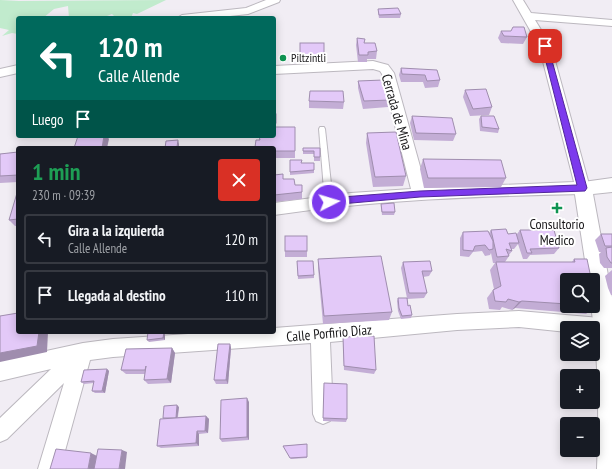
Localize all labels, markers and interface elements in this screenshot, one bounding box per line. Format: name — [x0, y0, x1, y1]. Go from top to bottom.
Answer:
text: 120 m — [98, 28, 162, 65]
pin — [528, 29, 562, 63]
icon: left — [32, 32, 84, 84]
icon: arrive — [534, 35, 556, 57]
place label: Piltzintli — [291, 50, 326, 65]
marker: Piltzintli — [278, 53, 288, 63]
text: Calle Allende — [98, 64, 180, 87]
street label: Cerrada de Mina — [378, 72, 416, 152]
icon: arrive — [72, 108, 94, 130]
text: Luego — [32, 110, 64, 129]
text: 1 min — [32, 156, 80, 187]
button: close — [218, 159, 260, 201]
position arrow — [308, 181, 350, 223]
text: 230 m · 09:39 — [32, 187, 95, 204]
marker: Consultorio Medico — [551, 202, 563, 214]
place label: Consultorio Medico — [530, 215, 585, 249]
text: Gira a la izquierda — [68, 221, 164, 240]
icon: left — [34, 228, 56, 250]
text: 120 m — [225, 230, 258, 249]
text: Calle Allende — [68, 240, 127, 257]
map controls — [560, 273, 600, 457]
button: search — [560, 273, 600, 313]
icon: arrive — [34, 284, 56, 306]
text: Llegada al destino — [68, 286, 166, 305]
text: 110 m — [225, 286, 258, 305]
street label: Calle Porfirio Díaz — [285, 320, 373, 346]
button: layers — [560, 321, 600, 361]
button: + — [560, 369, 600, 409]
button: − — [560, 417, 600, 457]

